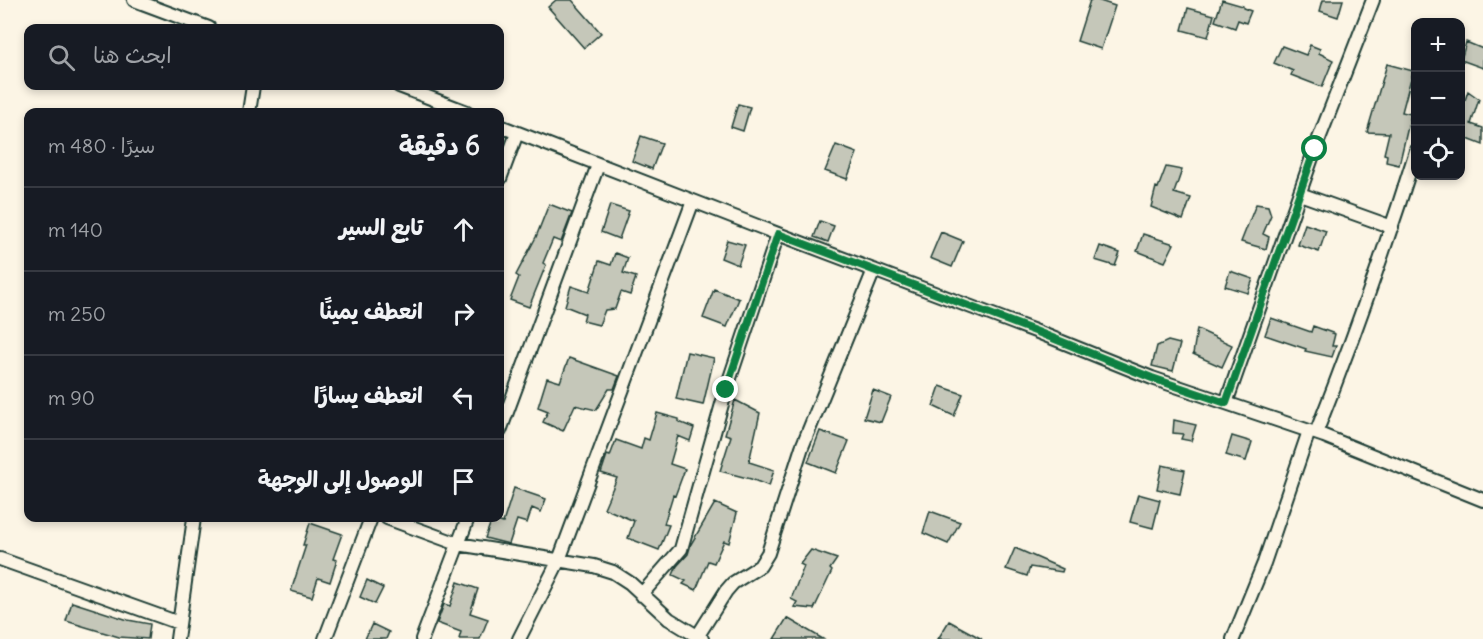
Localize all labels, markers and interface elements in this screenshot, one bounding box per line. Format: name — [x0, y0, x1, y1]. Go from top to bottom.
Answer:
map controls — [1411, 18, 1465, 180]
button: + — [1411, 18, 1465, 72]
search box — [24, 24, 504, 90]
icon: search — [45, 41, 78, 74]
text: ابحث هنا — [93, 41, 172, 69]
button: − — [1411, 72, 1465, 126]
button: locate — [1411, 126, 1465, 180]
text: 6 دقيقة — [399, 129, 480, 162]
text: سيرًا · 480 m — [48, 133, 155, 158]
route start — [1301, 135, 1327, 161]
text: تابع السير — [339, 213, 423, 241]
icon: ahead — [447, 213, 480, 246]
text: 140 m — [48, 217, 103, 242]
text: انعطف يمينًا — [320, 297, 423, 325]
icon: right — [447, 297, 480, 330]
text: 250 m — [48, 301, 106, 326]
route end — [712, 376, 738, 402]
text: انعطف يسارًا — [314, 381, 423, 409]
icon: left — [447, 381, 480, 414]
text: 90 m — [48, 385, 95, 410]
text: الوصول إلى الوجهة — [258, 465, 423, 493]
icon: arrive — [447, 465, 480, 498]

